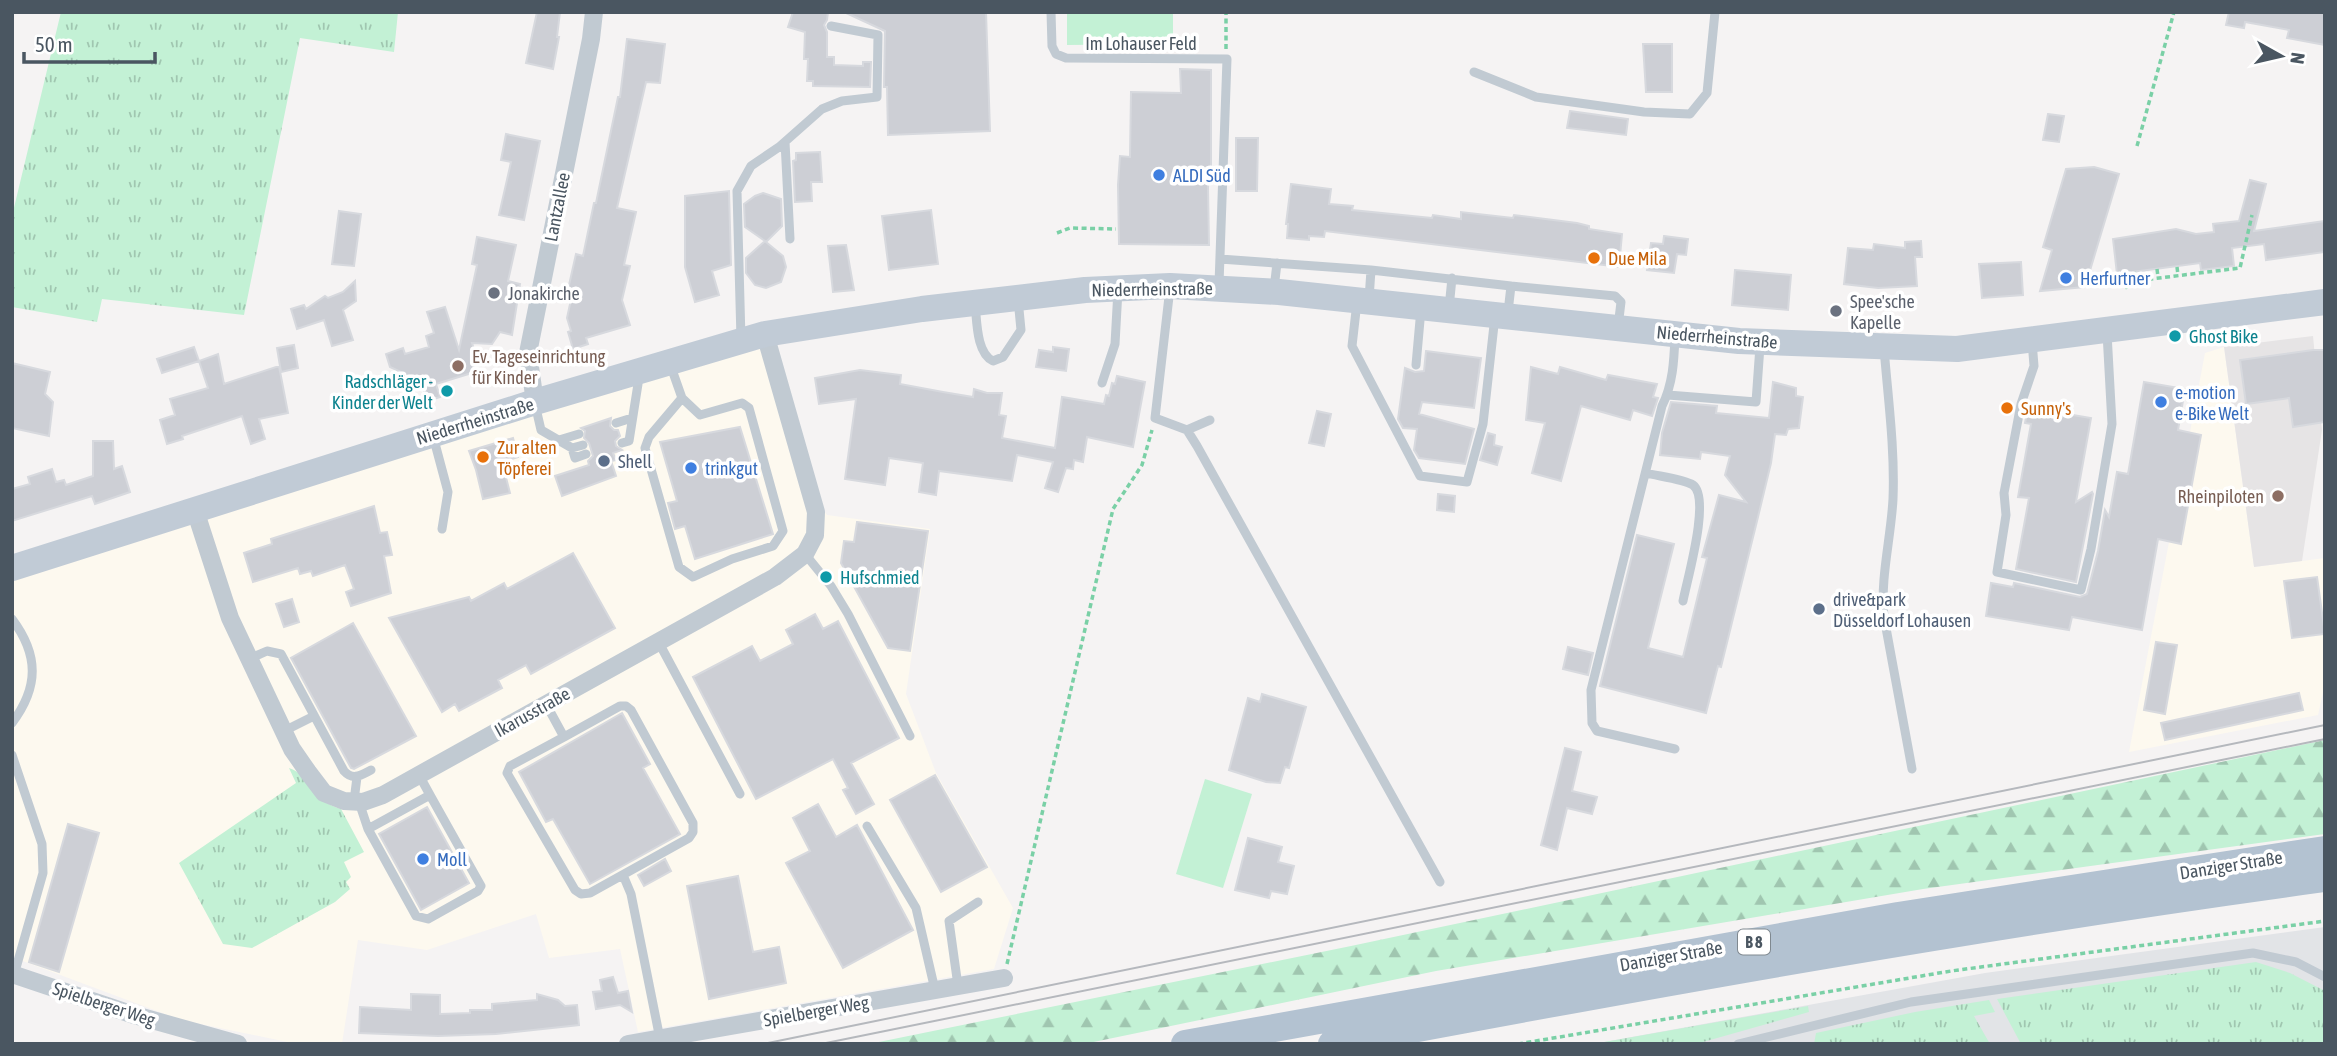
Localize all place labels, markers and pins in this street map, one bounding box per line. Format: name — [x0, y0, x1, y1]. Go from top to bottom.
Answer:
place label: ALDI Süd — [1173, 165, 1231, 186]
marker: ALDI Süd — [1151, 167, 1167, 183]
place label: Due Mila — [1608, 248, 1667, 269]
marker: Due Mila — [1586, 250, 1602, 266]
place label: Herfurtner — [2080, 268, 2151, 289]
marker: Herfurtner — [2058, 270, 2074, 286]
place label: Jonakirche — [508, 283, 580, 304]
marker: Jonakirche — [486, 285, 502, 301]
place label: Spee'sche Kapelle — [1850, 291, 1915, 333]
marker: Spee'sche Kapelle — [1828, 303, 1844, 319]
place label: Ghost Bike — [2189, 326, 2258, 347]
marker: Ghost Bike — [2167, 328, 2183, 344]
place label: Ev. Tageseinrichtung für Kinder — [472, 346, 606, 388]
marker: Ev. Tageseinrichtung für Kinder — [450, 358, 466, 374]
place label: Radschläger - Kinder der Welt — [332, 371, 433, 413]
place label: e-motion e-Bike Welt — [2175, 382, 2249, 424]
marker: Radschläger - Kinder der Welt — [439, 383, 455, 399]
marker: e-motion e-Bike Welt — [2153, 394, 2169, 410]
place label: Sunny's — [2021, 398, 2071, 419]
marker: Sunny's — [1999, 400, 2015, 416]
place label: Zur alten Töpferei — [497, 437, 557, 479]
marker: Zur alten Töpferei — [475, 449, 491, 465]
place label: Shell — [618, 451, 652, 472]
marker: Shell — [596, 453, 612, 469]
place label: trinkgut — [705, 458, 758, 479]
marker: trinkgut — [683, 460, 699, 476]
place label: Rheinpiloten — [2178, 486, 2264, 507]
marker: Rheinpiloten — [2270, 488, 2286, 504]
place label: Hufschmied — [840, 567, 920, 588]
marker: Hufschmied — [818, 569, 834, 585]
place label: drive&park Düsseldorf Lohausen — [1833, 589, 1971, 631]
marker: drive&park Düsseldorf Lohausen — [1811, 601, 1827, 617]
place label: Moll — [437, 849, 467, 870]
marker: Moll — [415, 851, 431, 867]

